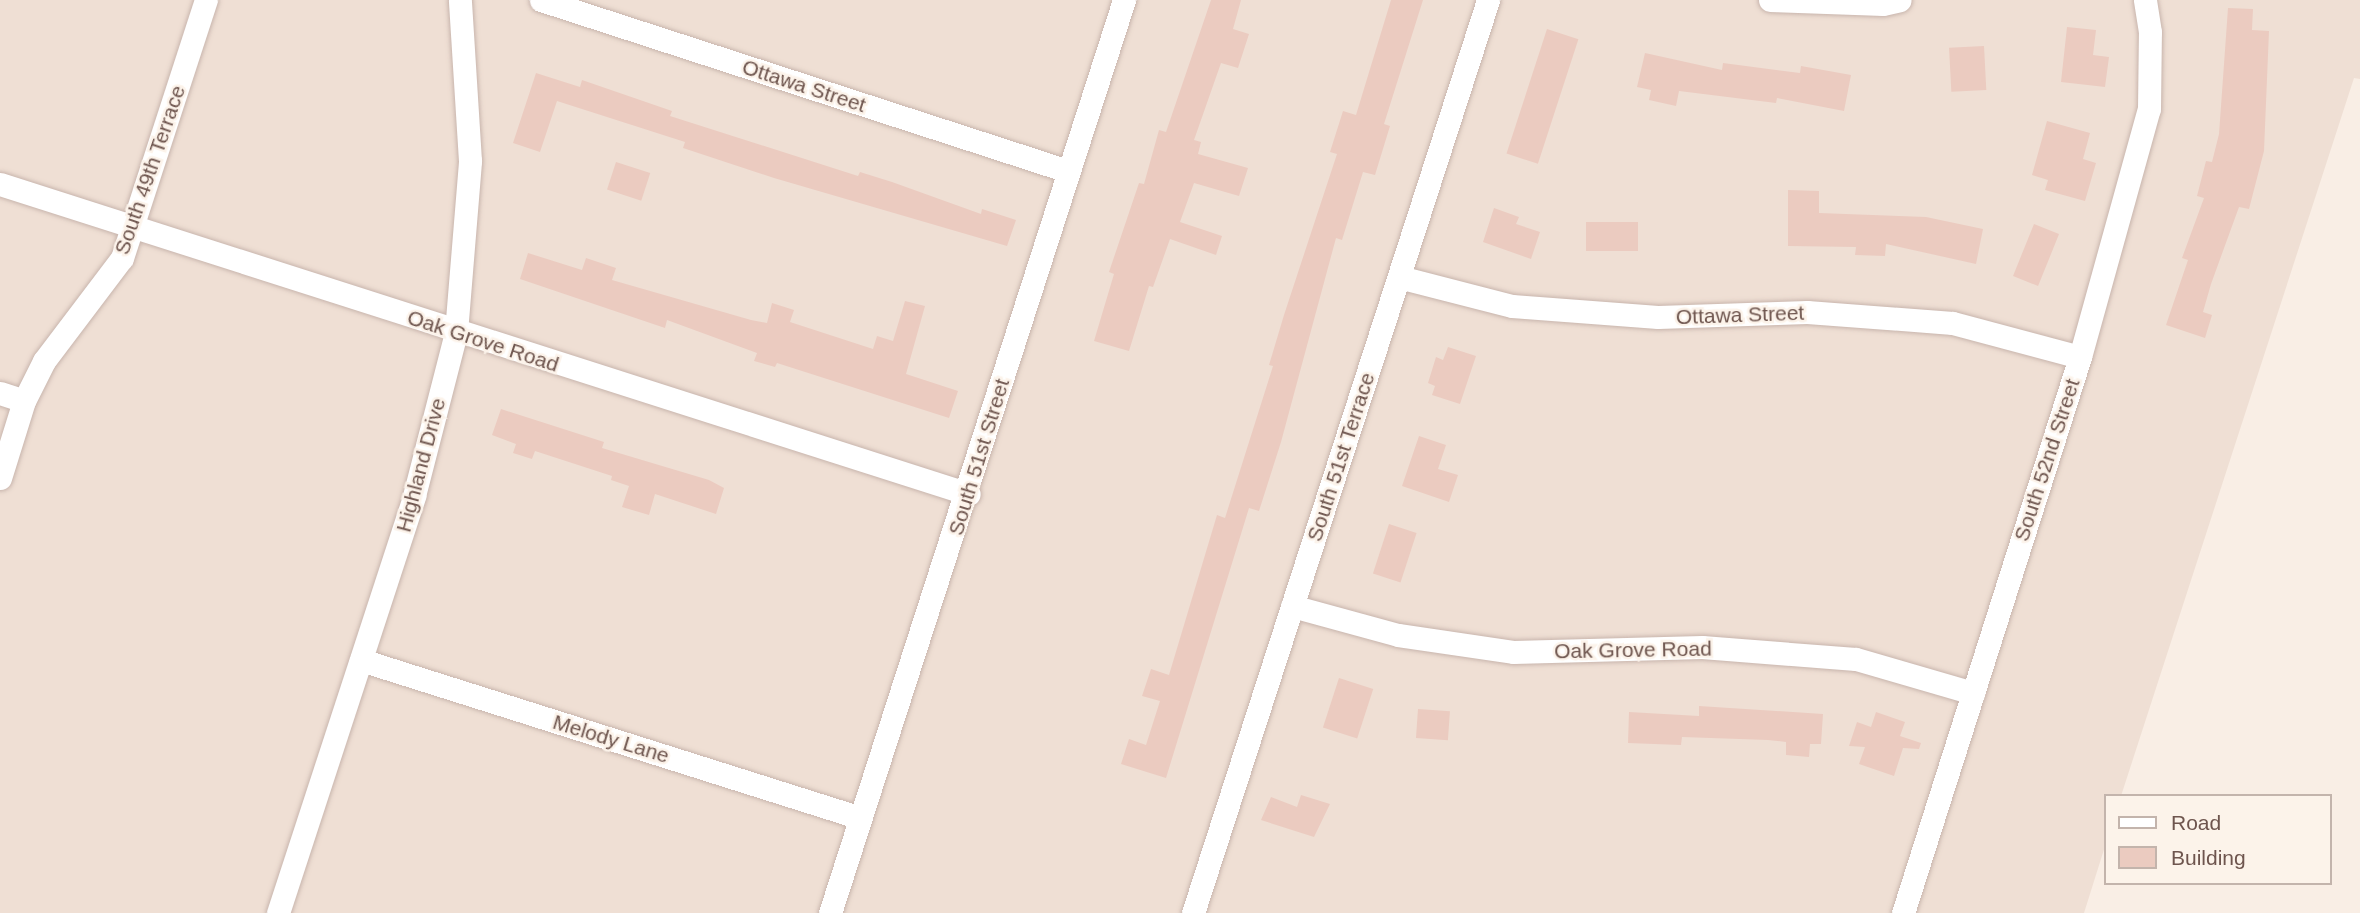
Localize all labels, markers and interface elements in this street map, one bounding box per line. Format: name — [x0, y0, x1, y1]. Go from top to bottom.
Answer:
street label: Ottawa Street — [739, 54, 869, 118]
street label: South 49th Terrace — [109, 82, 191, 258]
street label: Ottawa Street — [1675, 300, 1805, 330]
street label: Oak Grove Road — [404, 305, 562, 377]
street label: South 51st Terrace — [1302, 369, 1380, 545]
street label: South 51st Street — [943, 376, 1015, 538]
street label: South 52nd Street — [2009, 376, 2085, 544]
street label: Highland Drive — [391, 395, 451, 535]
street label: Oak Grove Road — [1554, 636, 1712, 664]
street label: Melody Lane — [550, 709, 672, 769]
legend — [2104, 794, 2332, 885]
text: Road — [2171, 811, 2221, 834]
text: Building — [2171, 846, 2246, 869]

